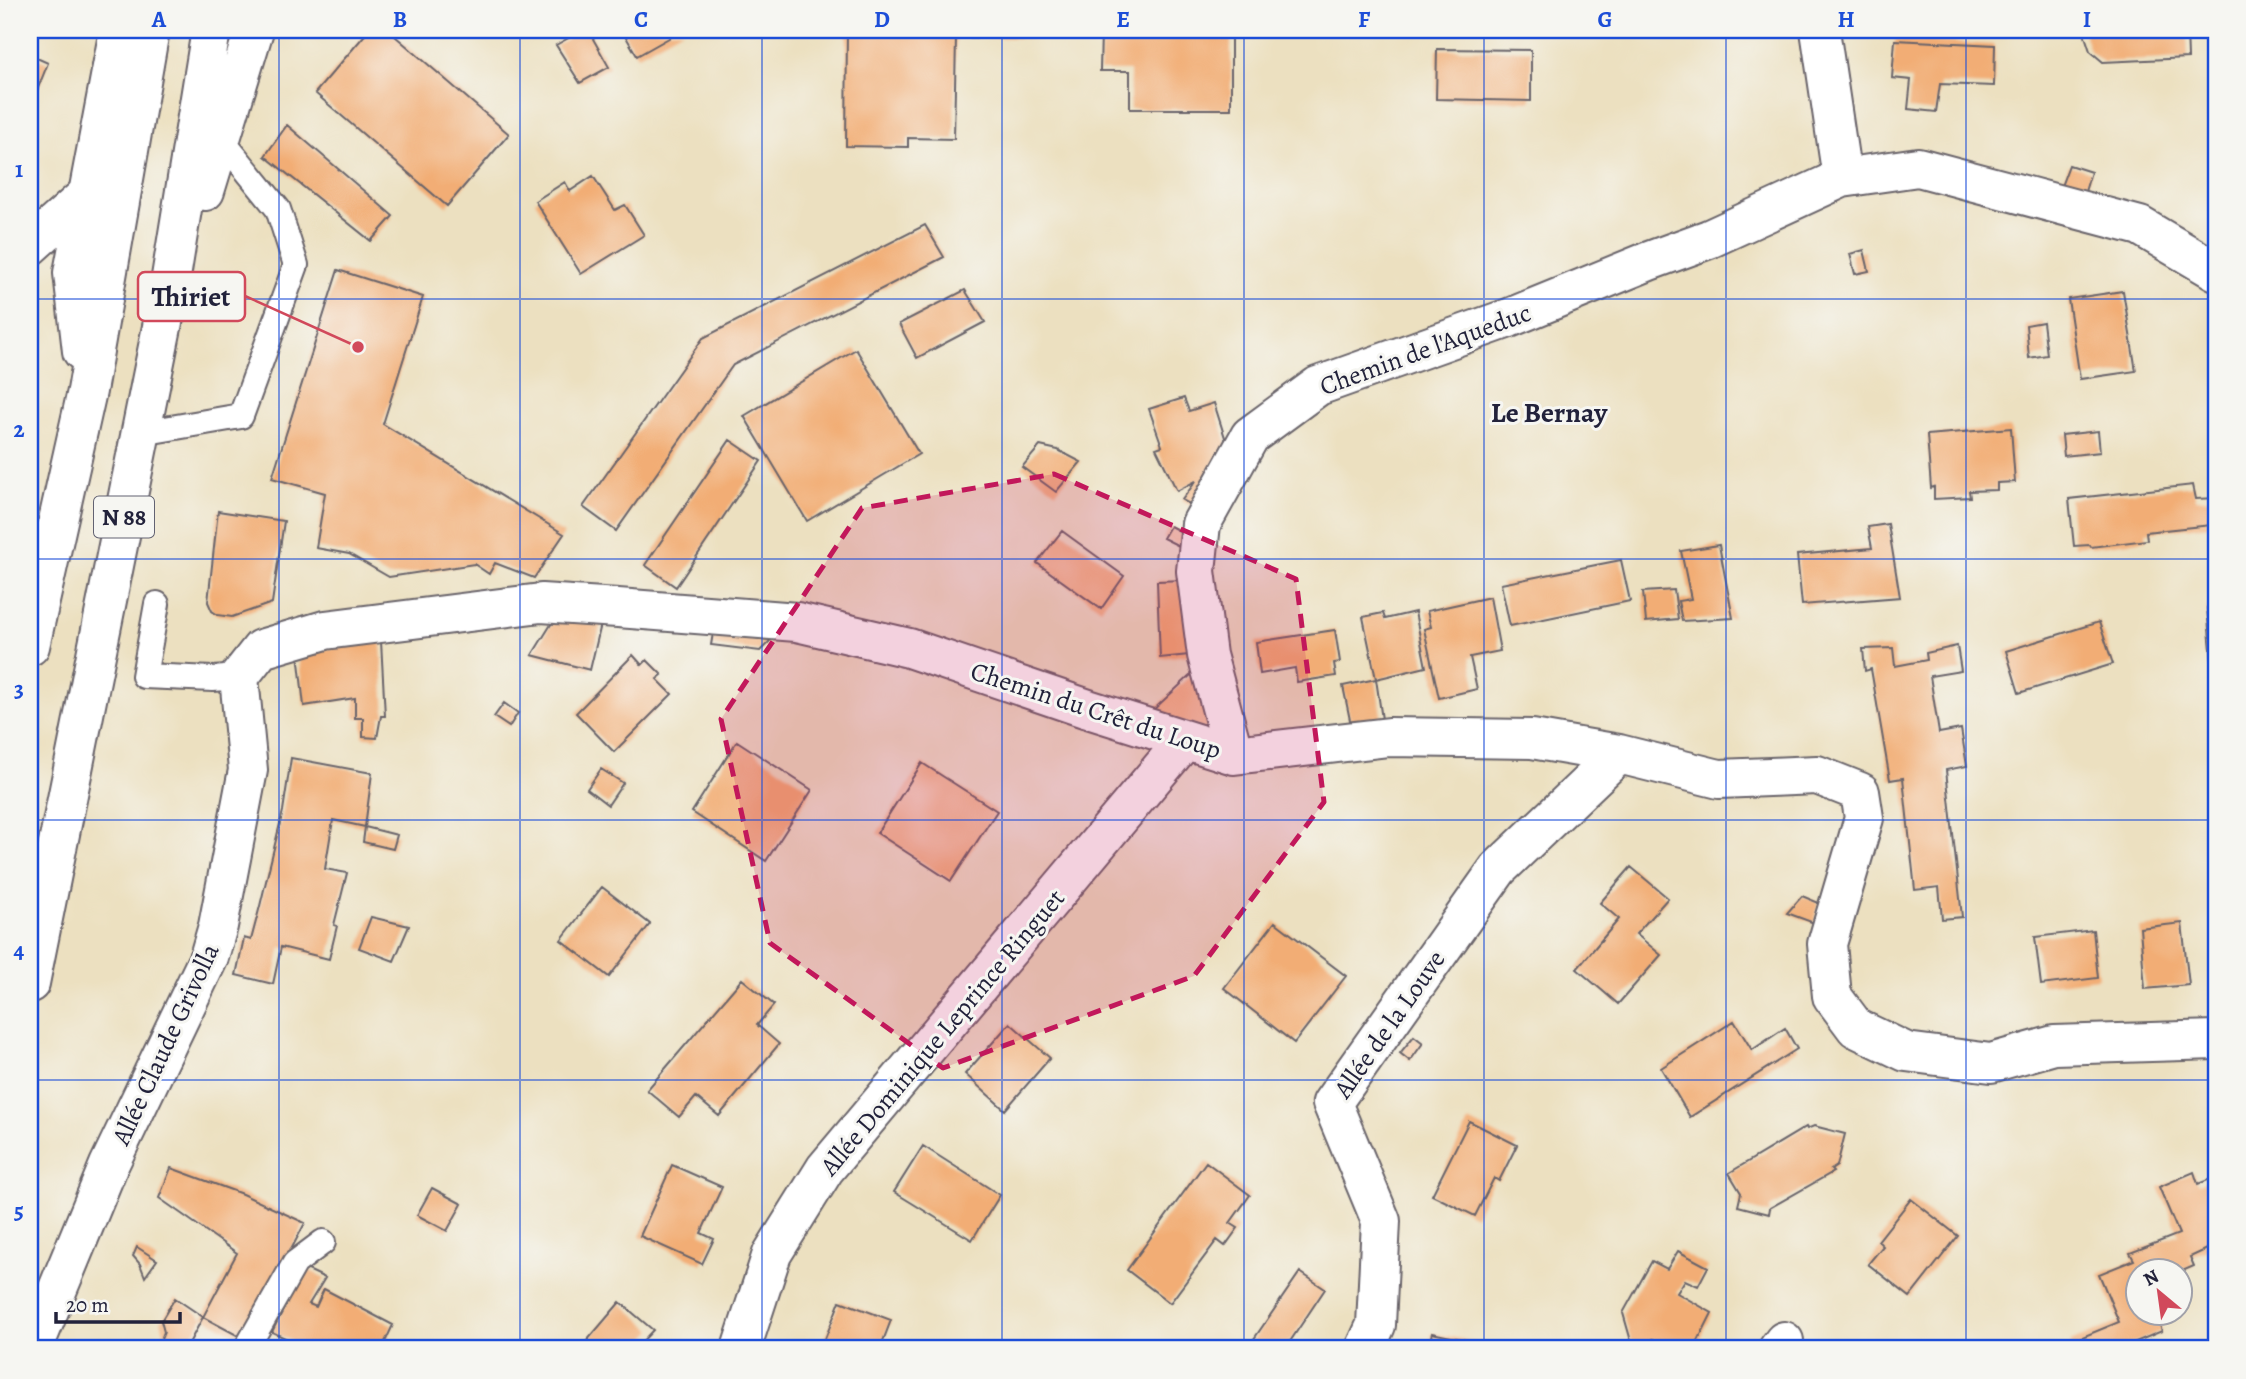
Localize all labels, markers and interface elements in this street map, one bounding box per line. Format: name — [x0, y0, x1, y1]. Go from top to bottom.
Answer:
text: A — [151, 4, 167, 35]
text: B — [393, 4, 407, 35]
text: C — [634, 4, 648, 35]
text: D — [874, 4, 890, 35]
text: E — [1116, 4, 1130, 35]
text: F — [1358, 4, 1371, 35]
text: G — [1597, 4, 1613, 35]
text: H — [1837, 4, 1855, 35]
text: I — [2083, 4, 2091, 35]
text: 1 — [15, 154, 23, 185]
callout: Thiriet — [138, 272, 245, 321]
text: Thiriet — [152, 278, 230, 316]
street label: Chemin de l'Aqueduc — [1315, 295, 1536, 404]
district label: Le Bernay — [1491, 394, 1608, 432]
text: 2 — [13, 414, 25, 445]
road number: N 88 — [94, 496, 154, 538]
street label: Chemin du Crêt du Loup — [966, 653, 1225, 767]
text: 3 — [14, 674, 24, 705]
street label: Allée Dominique Leprince Ringuet — [811, 881, 1073, 1184]
text: 4 — [14, 935, 25, 966]
street label: Allée Claude Grivolla — [103, 938, 227, 1151]
street label: Allée de la Louve — [1325, 943, 1453, 1106]
text: 5 — [14, 1195, 24, 1226]
north arrow — [2124, 1256, 2194, 1326]
text: N — [2139, 1263, 2164, 1293]
scale bar — [56, 1281, 180, 1325]
text: 20 m — [66, 1291, 109, 1319]

